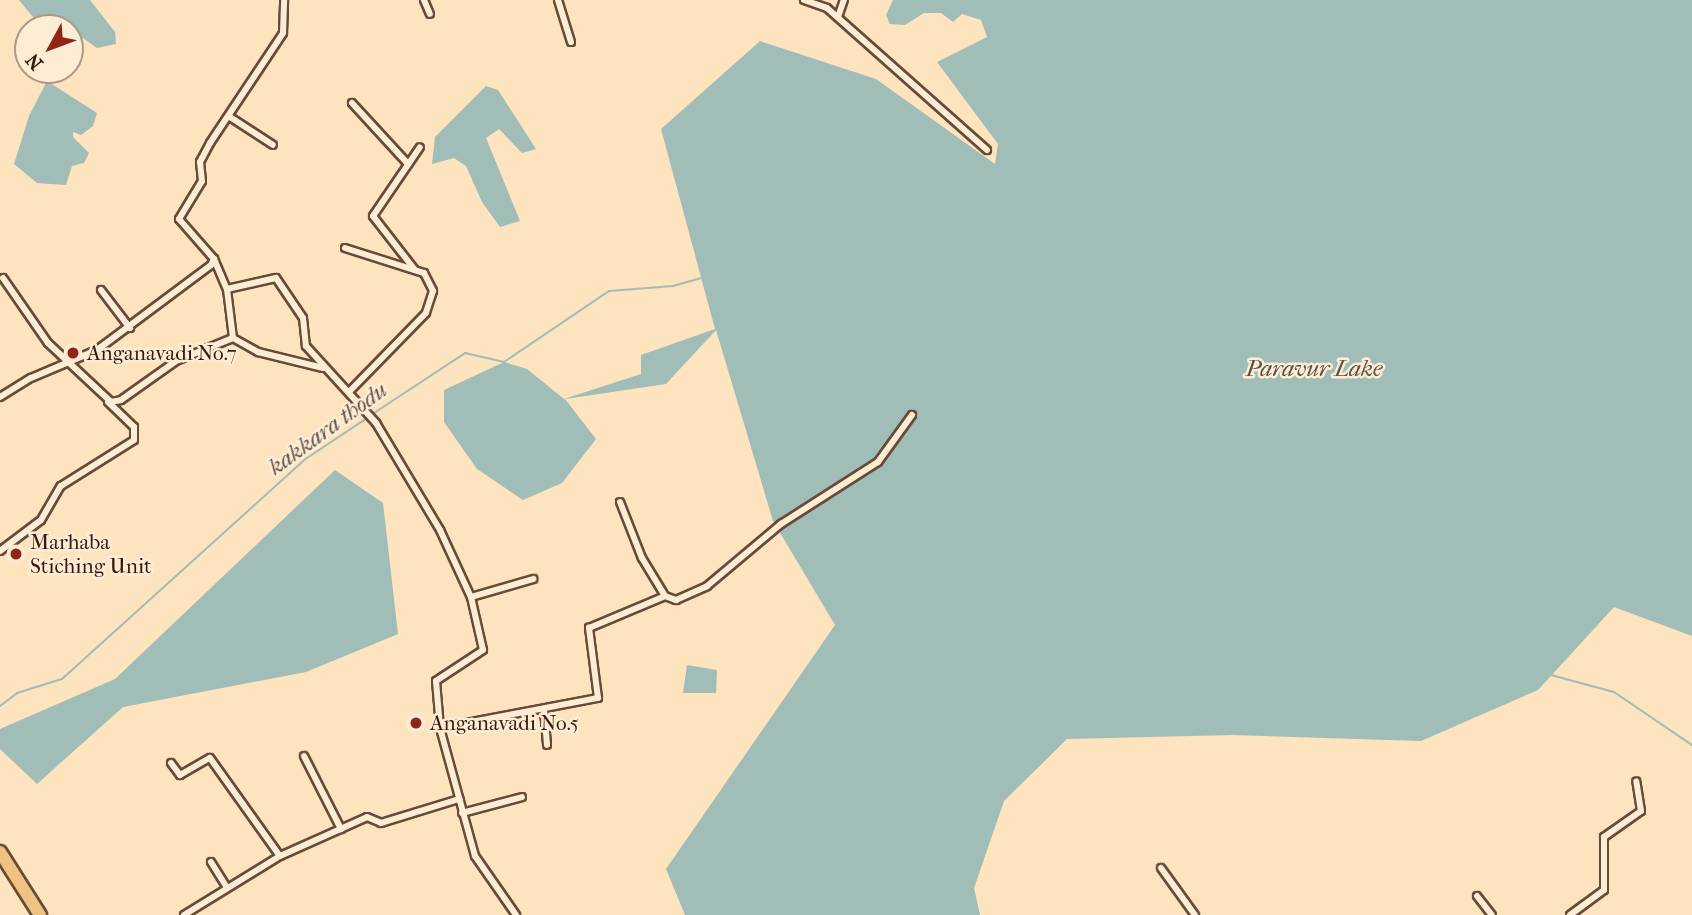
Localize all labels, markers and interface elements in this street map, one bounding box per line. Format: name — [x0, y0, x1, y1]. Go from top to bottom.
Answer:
north arrow — [14, 14, 84, 84]
text: N — [22, 49, 48, 74]
place label: Anganavadi No.7 — [87, 340, 237, 366]
marker: Anganavadi No.7 — [65, 345, 81, 361]
water label: Paravur Lake — [1246, 355, 1382, 383]
water label: kakkara thodu — [263, 377, 393, 481]
place label: Marhaba Stiching Unit — [30, 529, 152, 579]
marker: Marhaba Stiching Unit — [8, 546, 24, 562]
place label: Anganavadi No.5 — [430, 710, 579, 736]
marker: Anganavadi No.5 — [408, 715, 424, 731]

